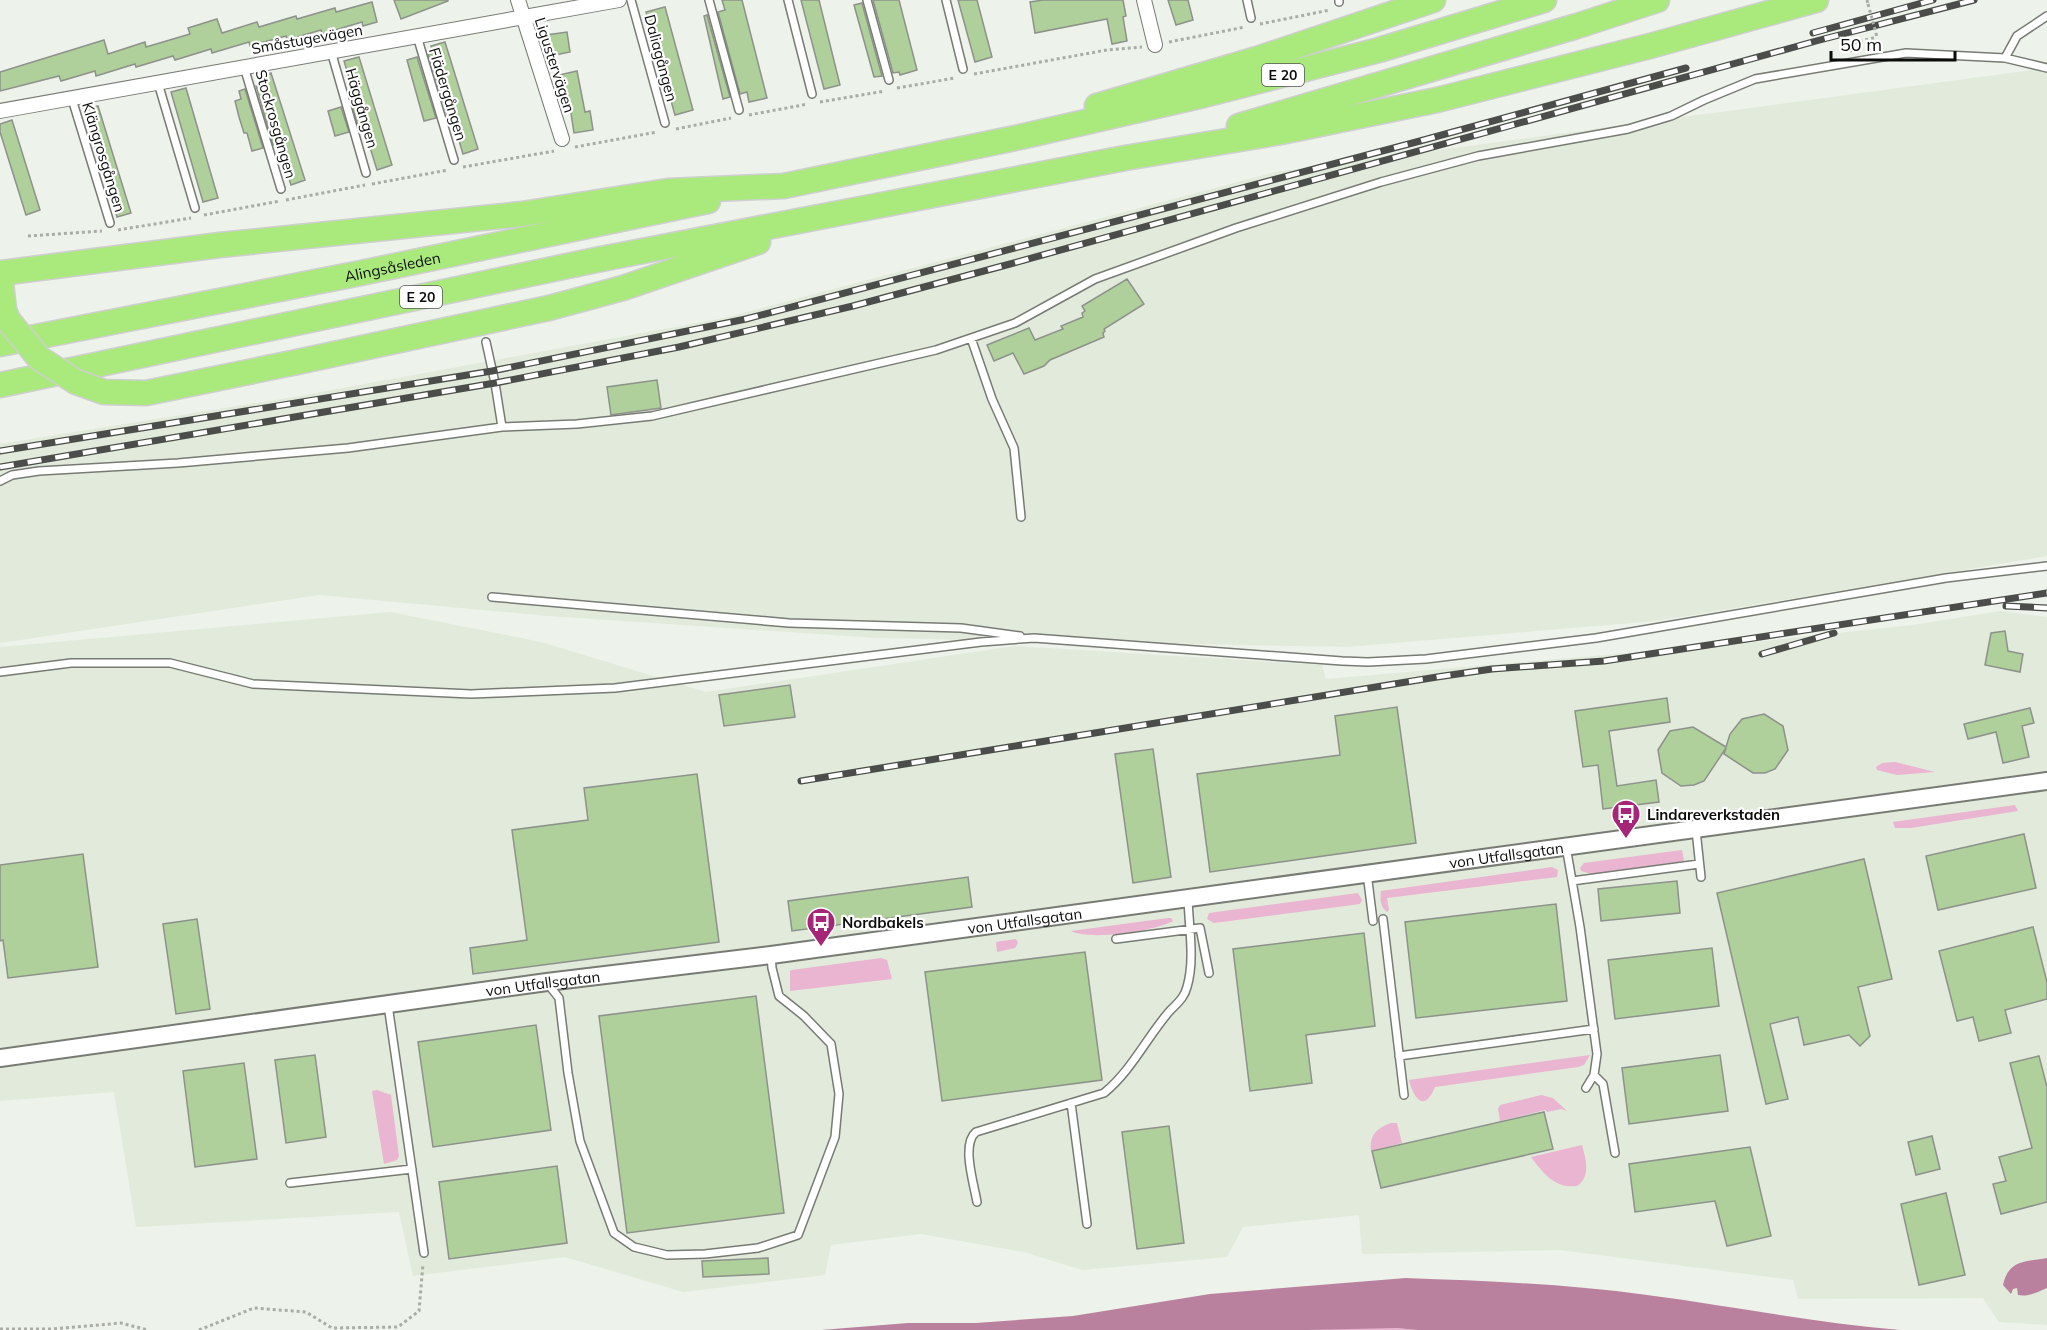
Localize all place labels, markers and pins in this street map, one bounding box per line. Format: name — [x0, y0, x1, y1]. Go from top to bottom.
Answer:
bus stop icon: Lindareverkstaden — [1610, 798, 1642, 840]
place label: Lindareverkstaden — [1647, 805, 1780, 824]
bus stop icon: Nordbakels — [805, 906, 837, 948]
place label: Nordbakels — [842, 913, 924, 932]

